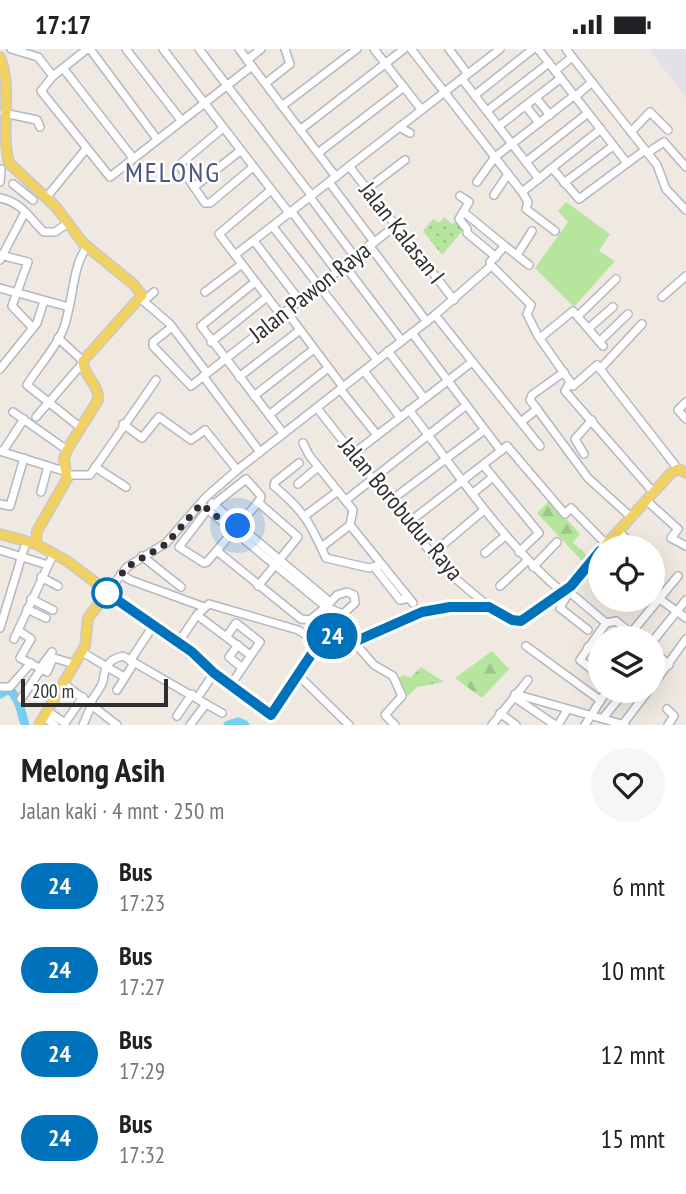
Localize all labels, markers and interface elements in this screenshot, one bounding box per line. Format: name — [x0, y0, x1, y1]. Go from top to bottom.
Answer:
text: 17:17 — [35, 8, 91, 41]
district label: MELONG — [125, 153, 221, 190]
street label: Jalan Kalasan I — [352, 175, 452, 290]
street label: Jalan Pawon Raya — [242, 235, 377, 349]
street label: Jalan Borobudur Raya — [332, 430, 470, 587]
your location — [220, 508, 255, 543]
map controls — [588, 535, 665, 703]
button: locate — [588, 535, 665, 612]
unlabelled marker — [92, 578, 122, 608]
line badge: 24 — [300, 613, 364, 659]
text: 24 — [321, 620, 343, 651]
button: layers — [588, 626, 665, 703]
scale bar — [21, 676, 168, 708]
text: 200 m — [32, 679, 74, 703]
text: Melong Asih — [21, 748, 165, 791]
button: heart — [591, 748, 665, 822]
text: Jalan kaki · 4 mnt · 250 m — [21, 796, 224, 825]
text: Bus — [119, 855, 152, 888]
text: 24 — [48, 870, 71, 901]
text: 6 mnt — [612, 870, 665, 903]
text: 17:23 — [119, 888, 165, 917]
text: Bus — [119, 939, 152, 972]
text: 24 — [48, 954, 71, 985]
text: 10 mnt — [601, 954, 665, 987]
text: 17:27 — [119, 972, 165, 1001]
text: Bus — [119, 1023, 152, 1056]
text: 24 — [48, 1038, 71, 1069]
text: 12 mnt — [601, 1038, 665, 1071]
text: 17:29 — [119, 1056, 165, 1085]
text: Bus — [119, 1107, 152, 1140]
text: 24 — [48, 1122, 71, 1153]
text: 15 mnt — [601, 1122, 665, 1155]
text: 17:32 — [119, 1140, 165, 1169]

